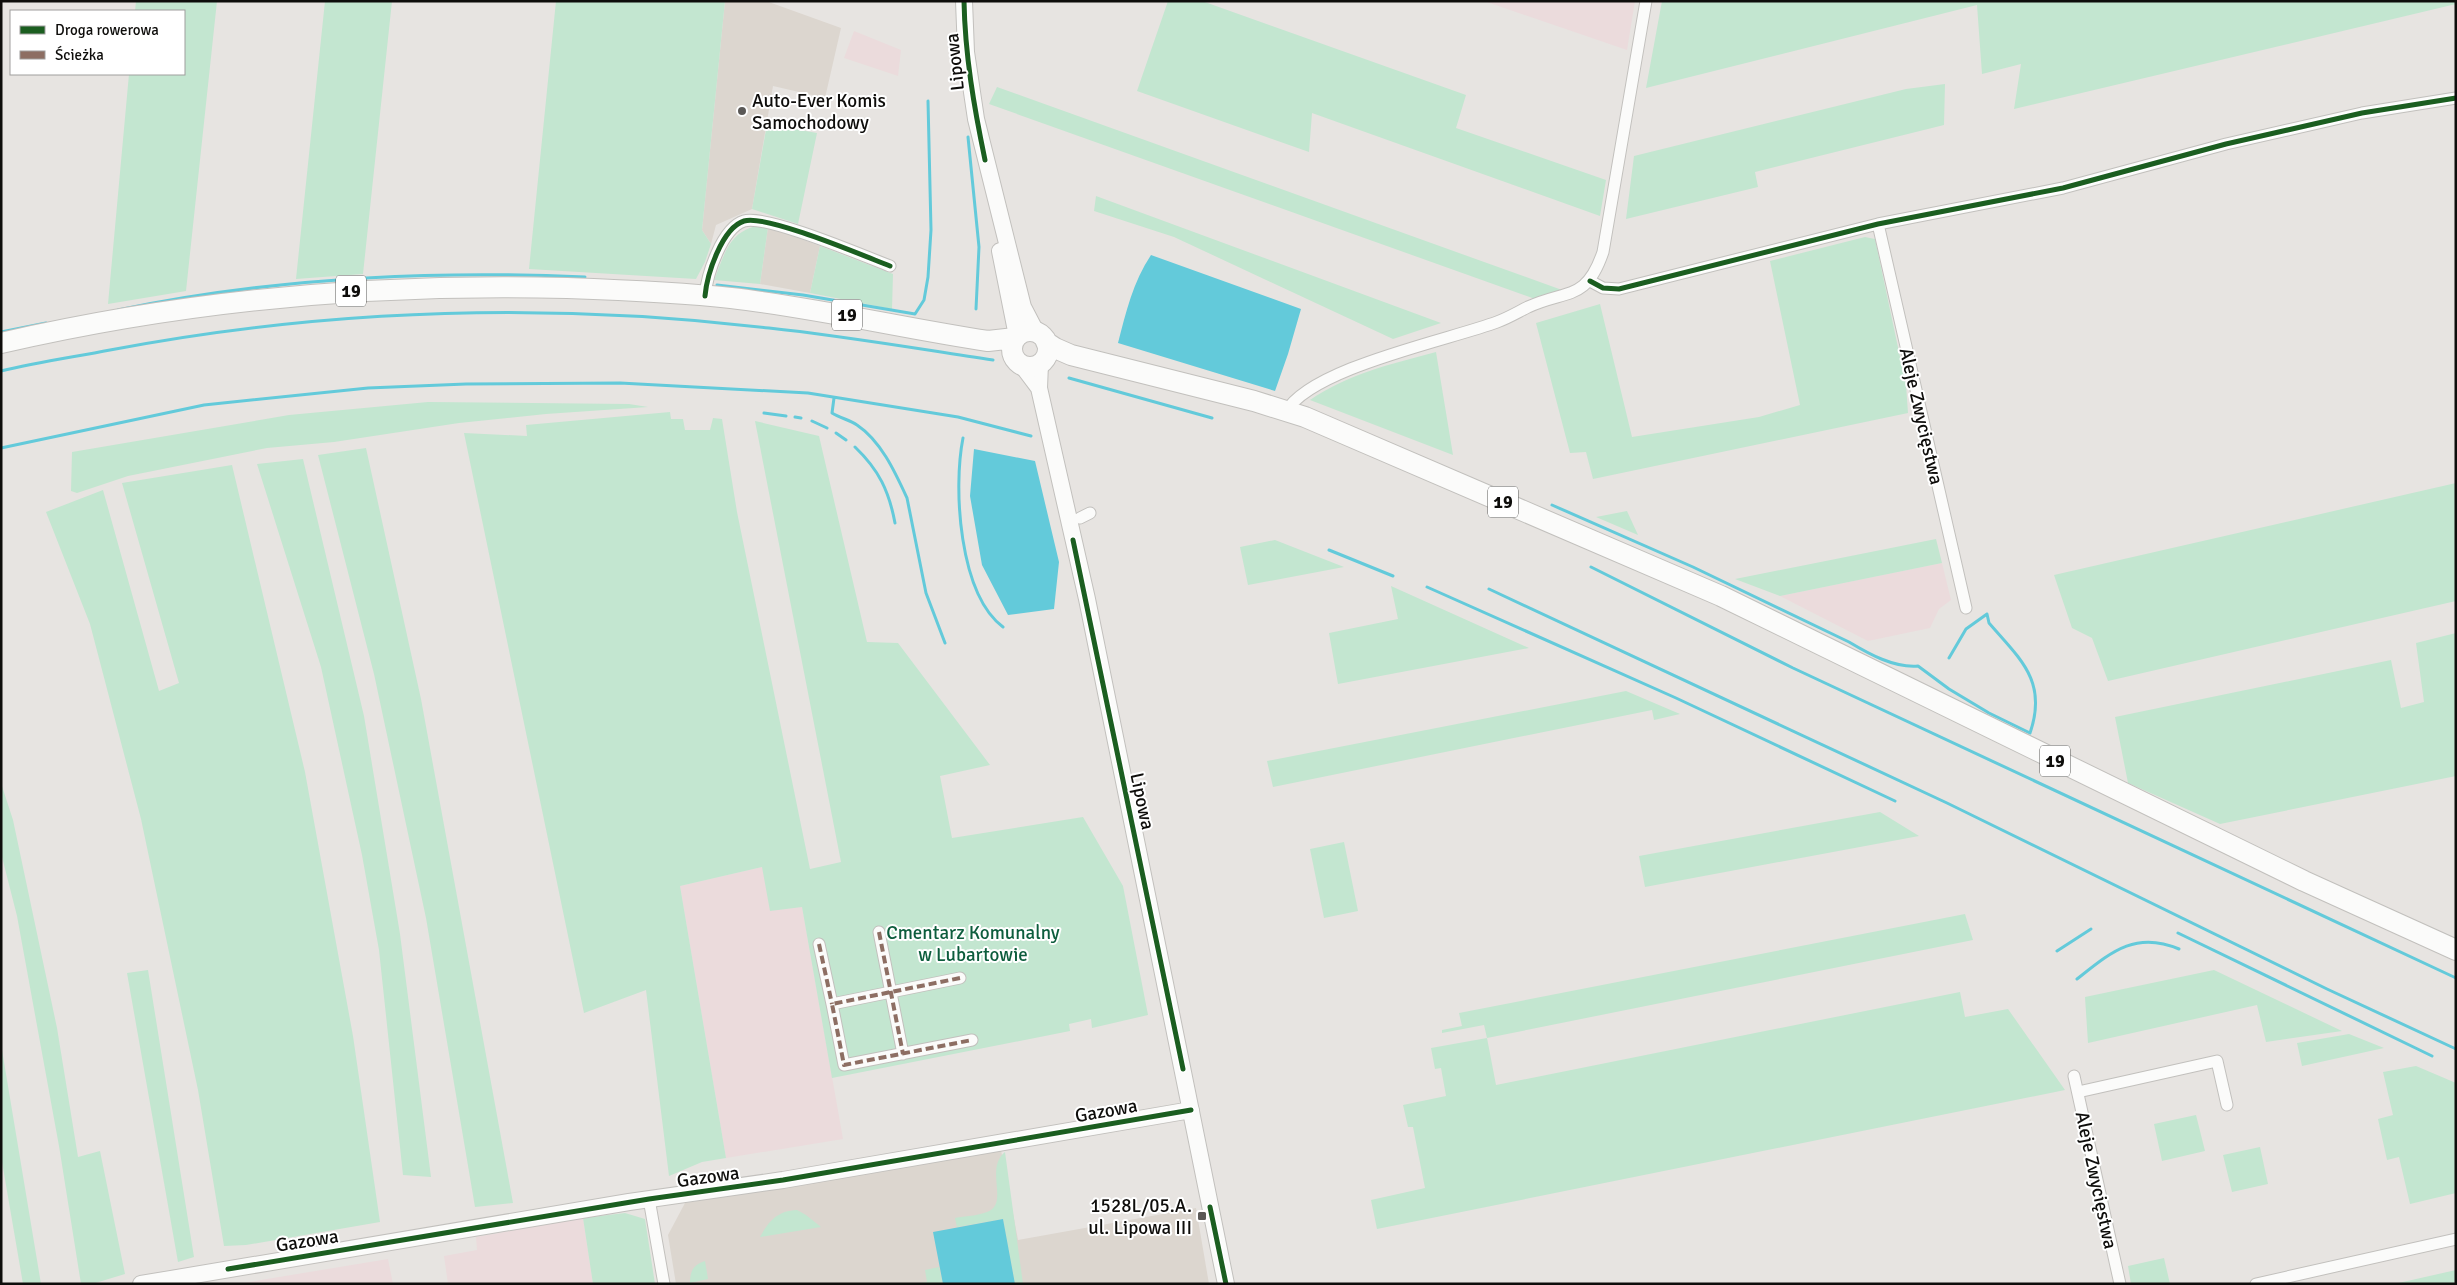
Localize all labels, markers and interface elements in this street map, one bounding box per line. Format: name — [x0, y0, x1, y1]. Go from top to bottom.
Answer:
legend — [10, 10, 185, 75]
text: Droga rowerowa — [55, 21, 159, 39]
street label: Lipowa — [940, 32, 970, 92]
text: Ścieżka — [55, 45, 104, 64]
place label: Auto-Ever Komis Samochodowy — [752, 89, 886, 135]
marker: Auto-Ever Komis Samochodowy — [736, 105, 748, 117]
road number: 19 — [336, 276, 366, 306]
road number: 19 — [832, 300, 862, 330]
street label: Aleje Zwycięstwa — [1894, 345, 1948, 487]
road number: 19 — [1488, 487, 1518, 518]
road number: 19 — [2040, 746, 2070, 776]
street label: Lipowa — [1124, 771, 1160, 832]
park label: Cmentarz Komunalny w Lubartowie — [886, 921, 1060, 967]
street label: Gazowa — [1073, 1094, 1139, 1128]
street label: Aleje Zwycięstwa — [2070, 1109, 2122, 1251]
street label: Gazowa — [675, 1161, 741, 1193]
place label: 1528L/05.A. ul. Lipowa III — [1088, 1194, 1192, 1240]
marker: 1528L/05.A. ul. Lipowa III — [1196, 1210, 1208, 1222]
street label: Gazowa — [274, 1224, 340, 1258]

